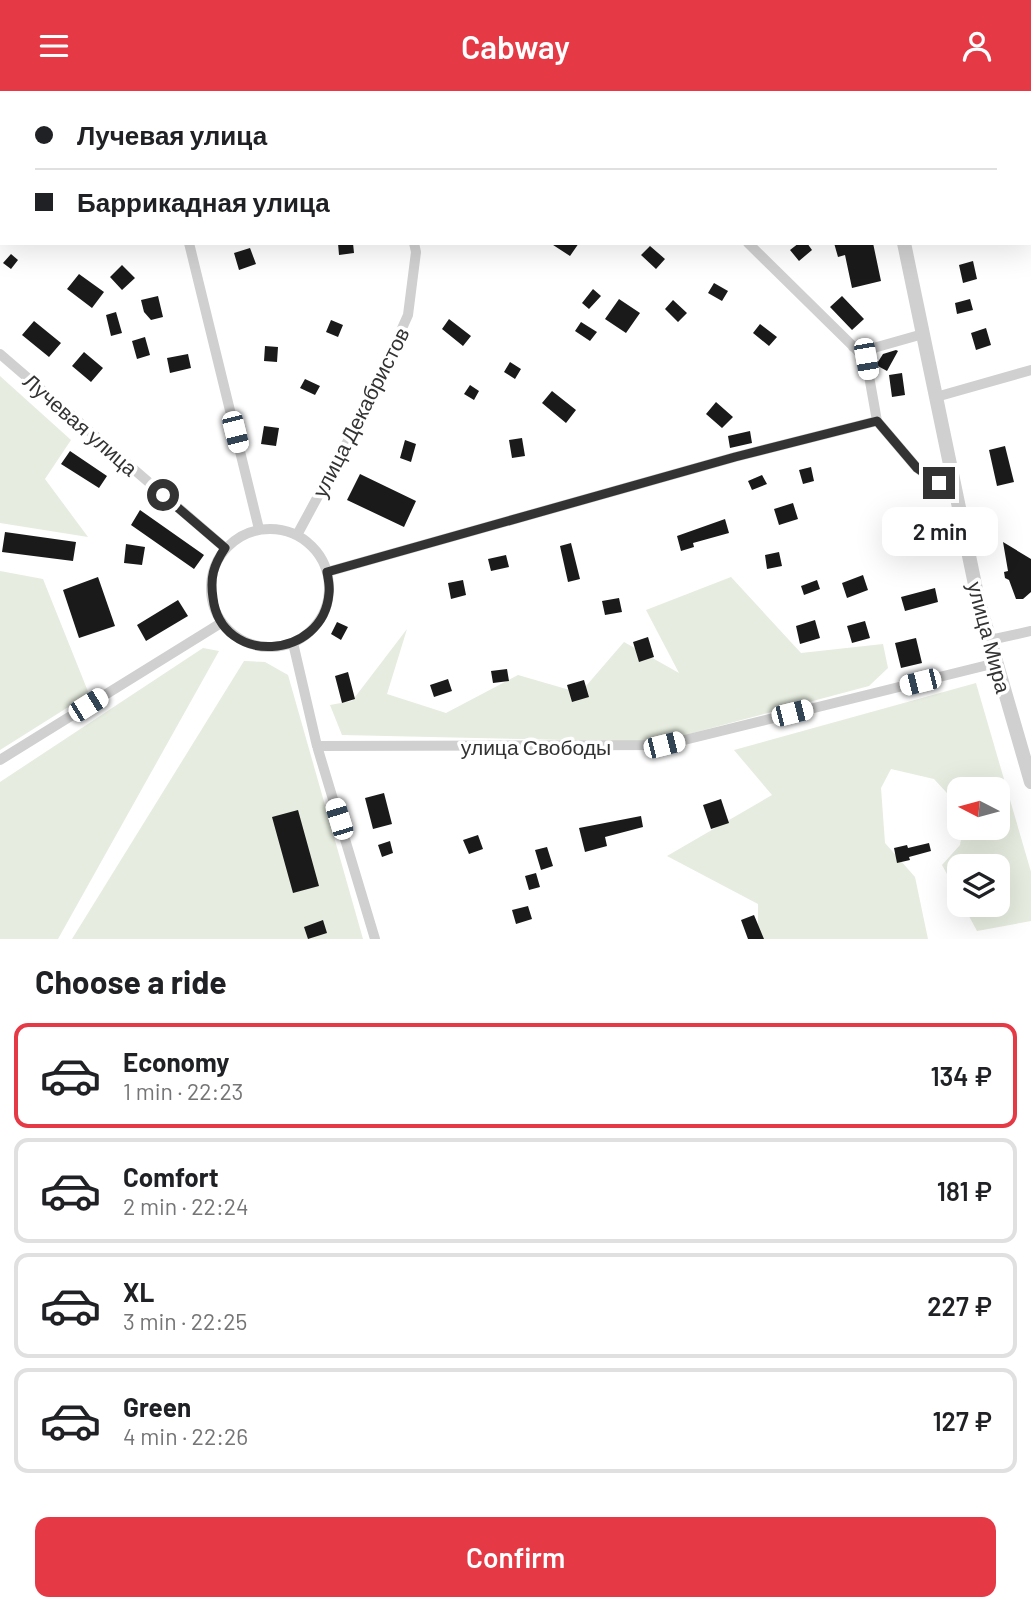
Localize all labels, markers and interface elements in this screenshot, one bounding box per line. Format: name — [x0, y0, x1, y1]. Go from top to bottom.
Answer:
icon: menu — [35, 27, 73, 65]
text: Cabway — [461, 27, 570, 65]
icon: person — [958, 27, 996, 65]
text: Лучевая улица — [77, 119, 267, 150]
text: Баррикадная улица — [77, 186, 330, 217]
street label: улица Декабристов — [306, 323, 414, 501]
car — [853, 336, 880, 382]
street label: Лучевая улица — [19, 368, 143, 481]
car — [220, 409, 251, 455]
route end — [923, 467, 955, 499]
route start — [147, 479, 179, 511]
callout: 2 min — [881, 507, 997, 557]
text: 2 min — [913, 517, 967, 545]
street label: улица Мира — [963, 578, 1017, 696]
car — [898, 667, 943, 697]
car — [65, 685, 112, 725]
car — [770, 698, 815, 728]
car — [642, 730, 687, 760]
street label: улица Свободы — [461, 734, 611, 759]
north arrow — [947, 777, 1010, 840]
map controls — [947, 777, 1010, 917]
car — [323, 796, 356, 842]
button: layers — [947, 854, 1010, 917]
text: Choose a ride — [35, 962, 227, 1000]
icon: car — [39, 1044, 102, 1107]
text: Economy — [123, 1046, 229, 1077]
text: 134 ₽ — [930, 1060, 992, 1091]
text: 1 min · 22:23 — [123, 1077, 243, 1105]
icon: car — [39, 1159, 102, 1222]
text: Comfort — [123, 1161, 219, 1192]
text: 181 ₽ — [937, 1175, 992, 1206]
text: 2 min · 22:24 — [123, 1192, 249, 1220]
icon: car — [39, 1274, 102, 1337]
text: XL — [123, 1276, 154, 1307]
text: 227 ₽ — [927, 1290, 992, 1321]
text: 3 min · 22:25 — [123, 1307, 247, 1335]
icon: car — [39, 1389, 102, 1452]
text: Green — [123, 1391, 191, 1422]
text: 127 ₽ — [932, 1405, 992, 1436]
text: 4 min · 22:26 — [123, 1422, 248, 1450]
button: Confirm — [35, 1517, 996, 1597]

